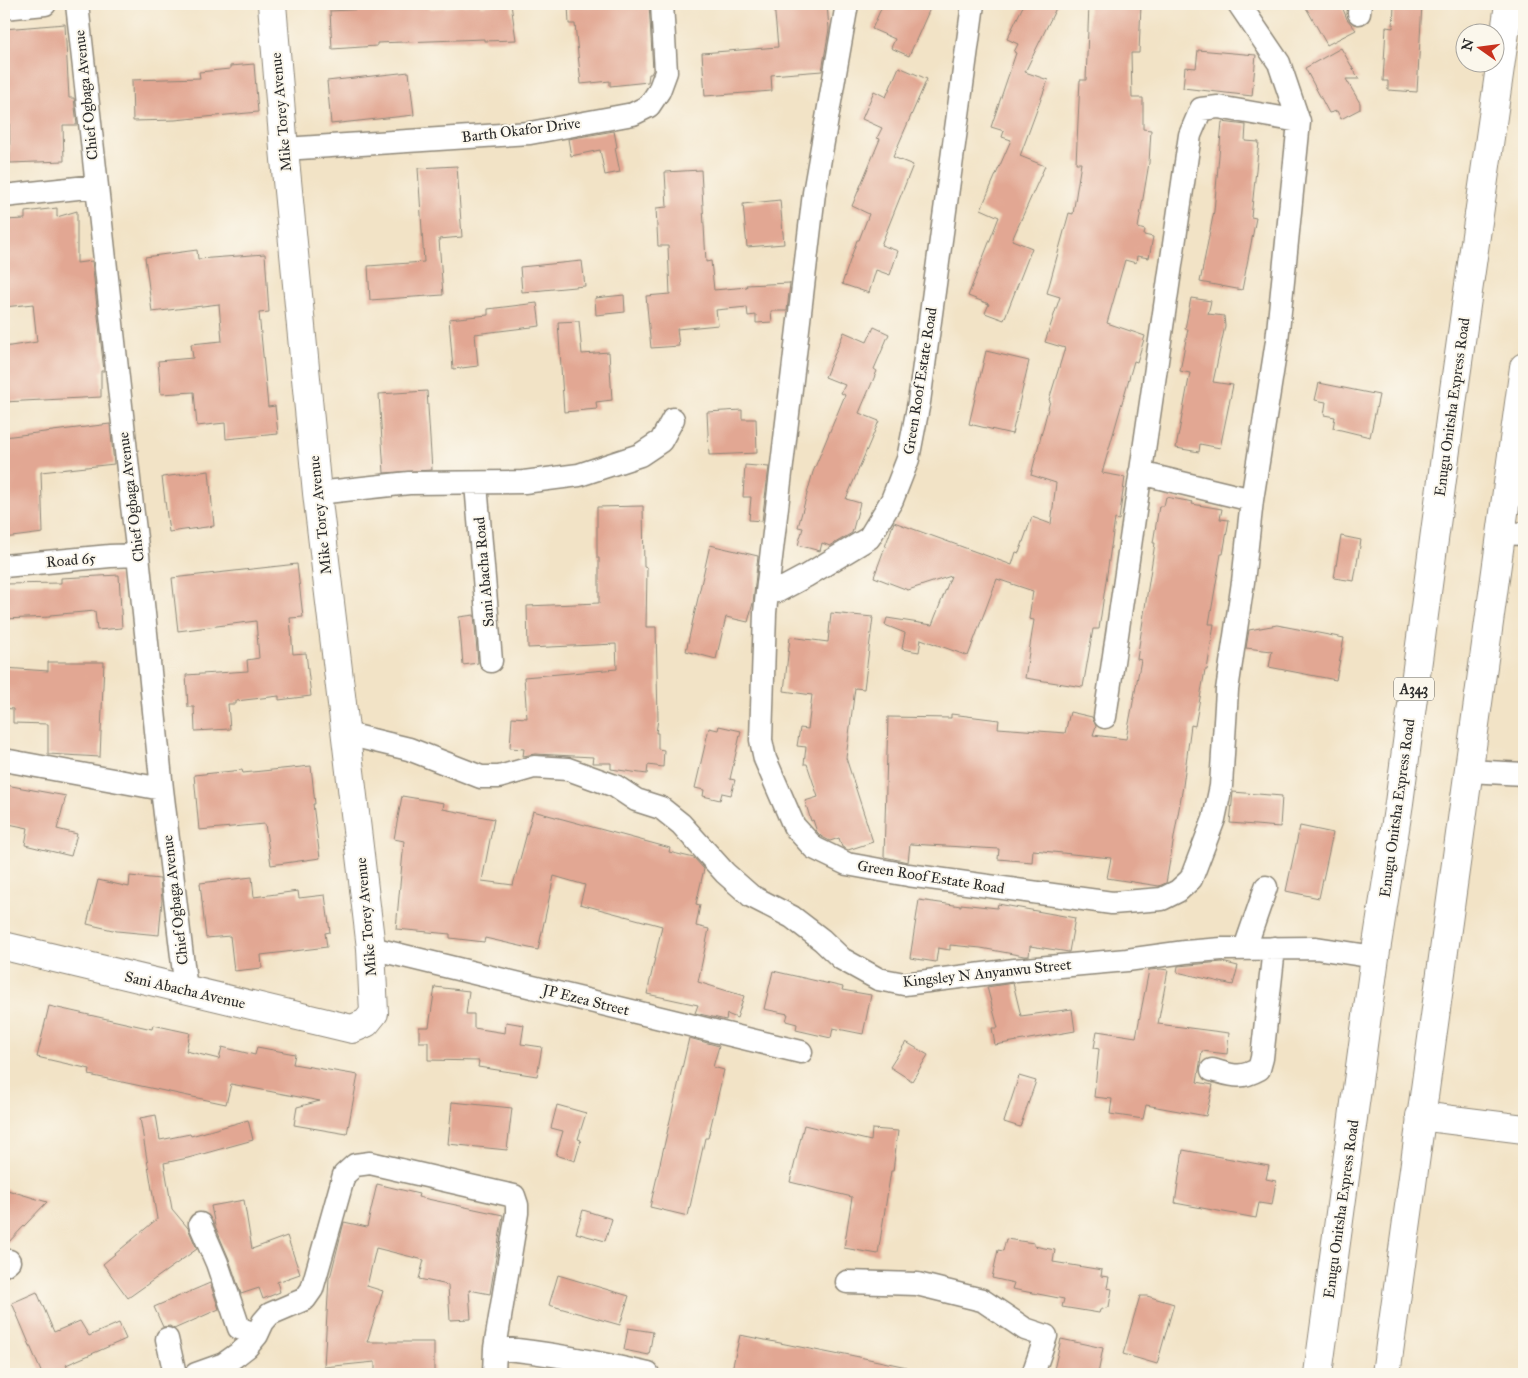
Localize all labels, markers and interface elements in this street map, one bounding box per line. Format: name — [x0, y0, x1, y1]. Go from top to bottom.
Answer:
north arrow — [1456, 22, 1506, 72]
street label: Chief Ogbaga Avenue — [70, 29, 102, 161]
text: N — [1458, 37, 1478, 53]
street label: Mike Torey Avenue — [267, 52, 295, 172]
street label: Barth Okafor Drive — [461, 114, 581, 146]
street label: Green Roof Estate Road — [899, 306, 941, 456]
street label: Enugu Onitsha Express Road — [1431, 316, 1474, 497]
street label: Chief Ogbaga Avenue — [114, 431, 148, 563]
street label: Mike Torey Avenue — [305, 455, 335, 575]
street label: Sani Abacha Road — [470, 516, 498, 628]
street label: Road 65 — [45, 549, 97, 571]
road number: A343 — [1394, 678, 1434, 701]
street label: Enugu Onitsha Express Road — [1376, 717, 1419, 898]
street label: Chief Ogbaga Avenue — [158, 834, 192, 966]
street label: Green Roof Estate Road — [856, 856, 1006, 898]
street label: Mike Torey Avenue — [352, 857, 380, 977]
street label: Kingsley N Anyanwu Street — [902, 955, 1073, 991]
street label: Sani Abacha Avenue — [123, 967, 247, 1013]
street label: JP Ezea Street — [539, 980, 632, 1021]
street label: Enugu Onitsha Express Road — [1320, 1118, 1363, 1299]

